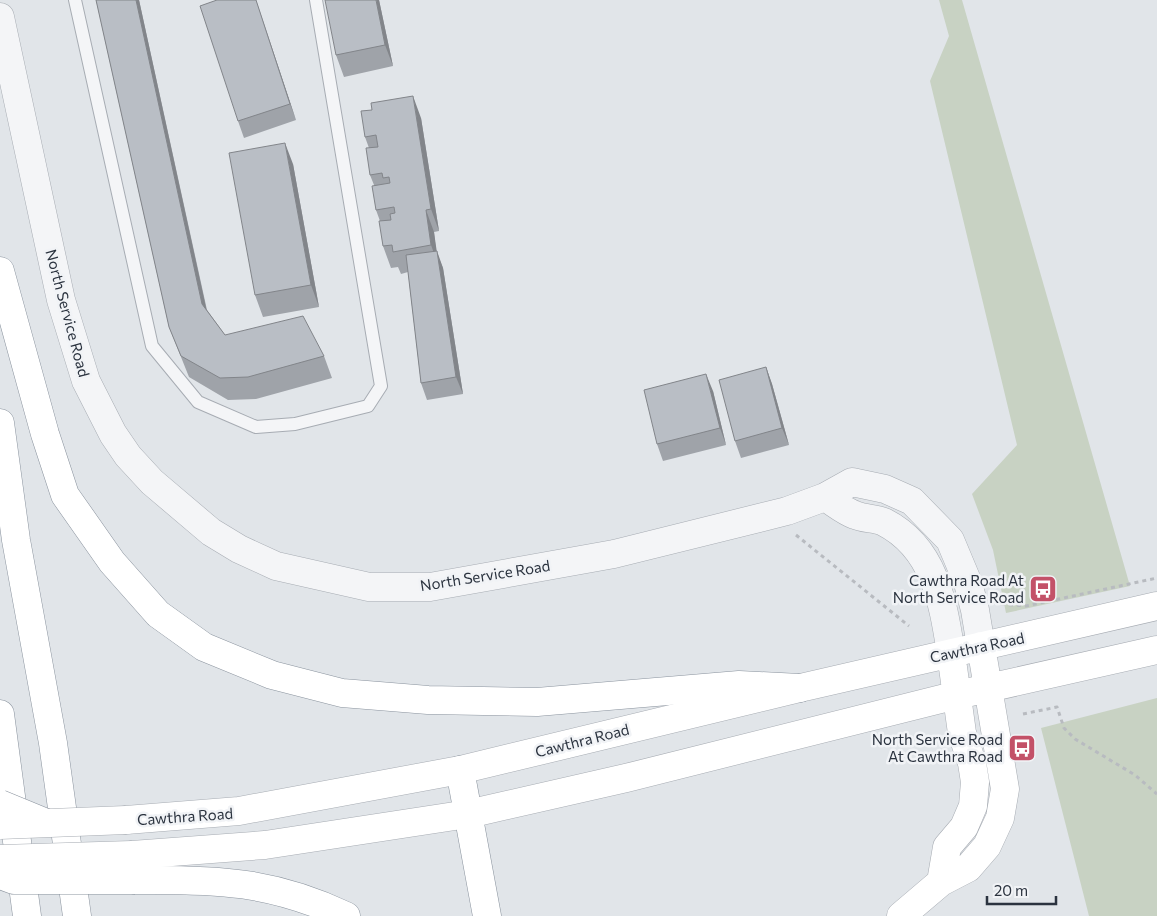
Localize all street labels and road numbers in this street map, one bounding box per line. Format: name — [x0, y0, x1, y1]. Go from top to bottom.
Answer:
street label: North Service Road — [42, 247, 94, 379]
street label: North Service Road — [419, 556, 551, 594]
street label: Cawthra Road — [928, 628, 1026, 666]
street label: Cawthra Road — [533, 720, 631, 760]
street label: Cawthra Road — [136, 804, 234, 828]

